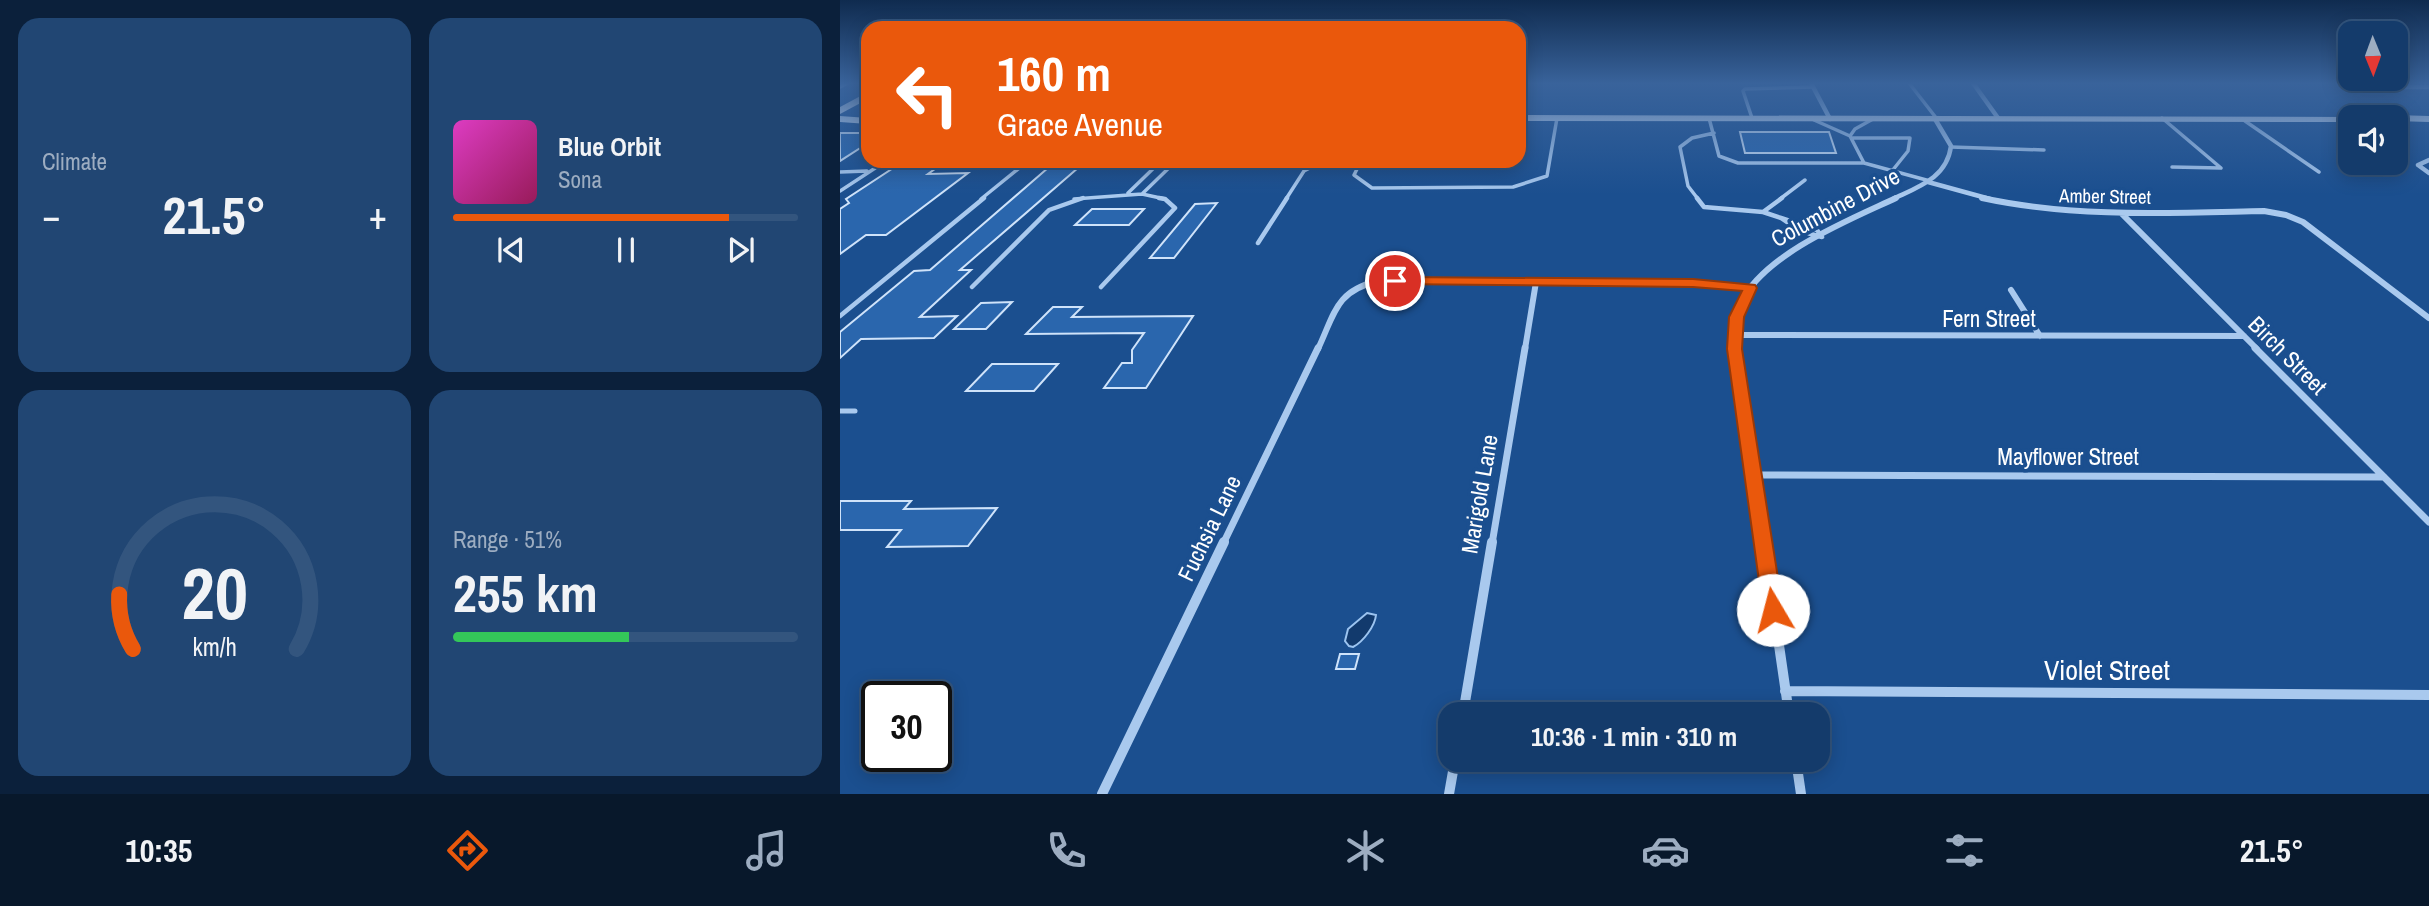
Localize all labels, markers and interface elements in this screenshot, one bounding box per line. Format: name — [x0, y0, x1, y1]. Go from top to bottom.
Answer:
north arrow — [2338, 21, 2408, 91]
map controls — [2338, 21, 2408, 175]
text: 160 m — [997, 40, 1111, 106]
icon: left — [882, 49, 973, 140]
text: Grace Avenue — [997, 103, 1163, 146]
button: sound — [2338, 105, 2408, 175]
text: Blue Orbit — [558, 129, 661, 164]
text: Climate — [42, 146, 107, 177]
street label: Columbine Drive — [1765, 160, 1905, 254]
text: Sona — [558, 164, 602, 195]
text: 21.5° — [163, 180, 266, 250]
street label: Amber Street — [2058, 182, 2152, 210]
text: − — [42, 190, 60, 241]
text: + — [369, 190, 387, 241]
icon: previous — [492, 231, 530, 269]
icon: pause — [607, 231, 645, 269]
icon: next — [722, 231, 760, 269]
pin — [1365, 251, 1425, 311]
icon: arrive — [1376, 262, 1414, 300]
street label: Fern Street — [1942, 303, 2036, 334]
street label: Birch Street — [2242, 309, 2334, 401]
street label: Marigold Lane — [1453, 432, 1505, 556]
street label: Mayflower Street — [1997, 441, 2139, 472]
street label: Fuchsia Lane — [1170, 470, 1248, 586]
text: Range · 51% — [453, 524, 562, 555]
text: 20 — [181, 544, 248, 642]
text: 255 km — [453, 558, 598, 628]
position arrow — [1736, 573, 1810, 647]
text: km/h — [192, 630, 237, 664]
street label: Violet Street — [2044, 651, 2170, 689]
speed limit sign: 30 — [861, 681, 952, 772]
text: 10:36 · 1 min · 310 m — [1531, 719, 1737, 754]
icon: directions — [443, 826, 492, 875]
icon: music — [742, 826, 791, 875]
icon: phone — [1042, 826, 1091, 875]
icon: climate — [1341, 826, 1390, 875]
icon: car — [1641, 826, 1690, 875]
icon: filters — [1940, 826, 1989, 875]
text: 10:35 — [125, 829, 192, 872]
text: 21.5° — [2240, 829, 2304, 872]

